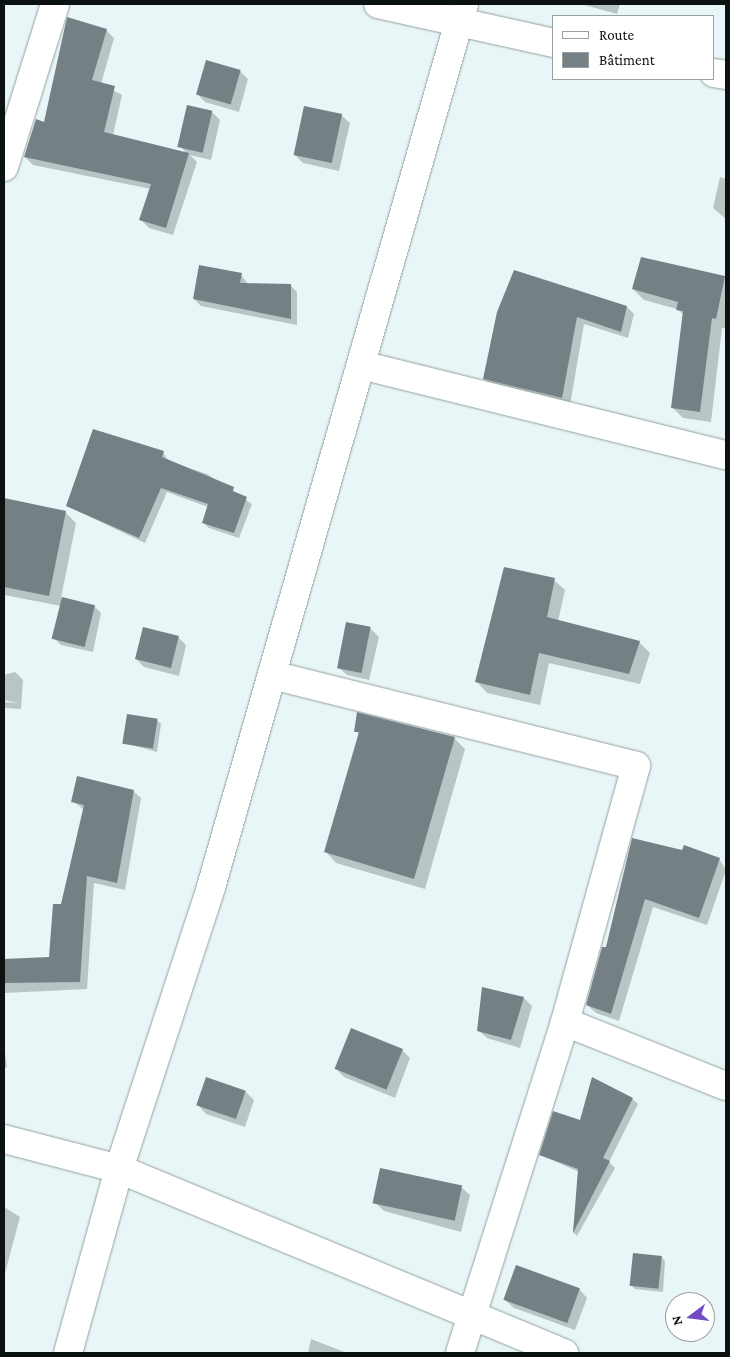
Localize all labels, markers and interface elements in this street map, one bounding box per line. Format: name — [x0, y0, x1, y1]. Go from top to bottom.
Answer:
legend — [552, 15, 715, 80]
text: Route — [599, 27, 634, 43]
text: Bâtiment — [599, 52, 655, 68]
north arrow — [665, 1292, 715, 1342]
text: N — [668, 1314, 685, 1327]

